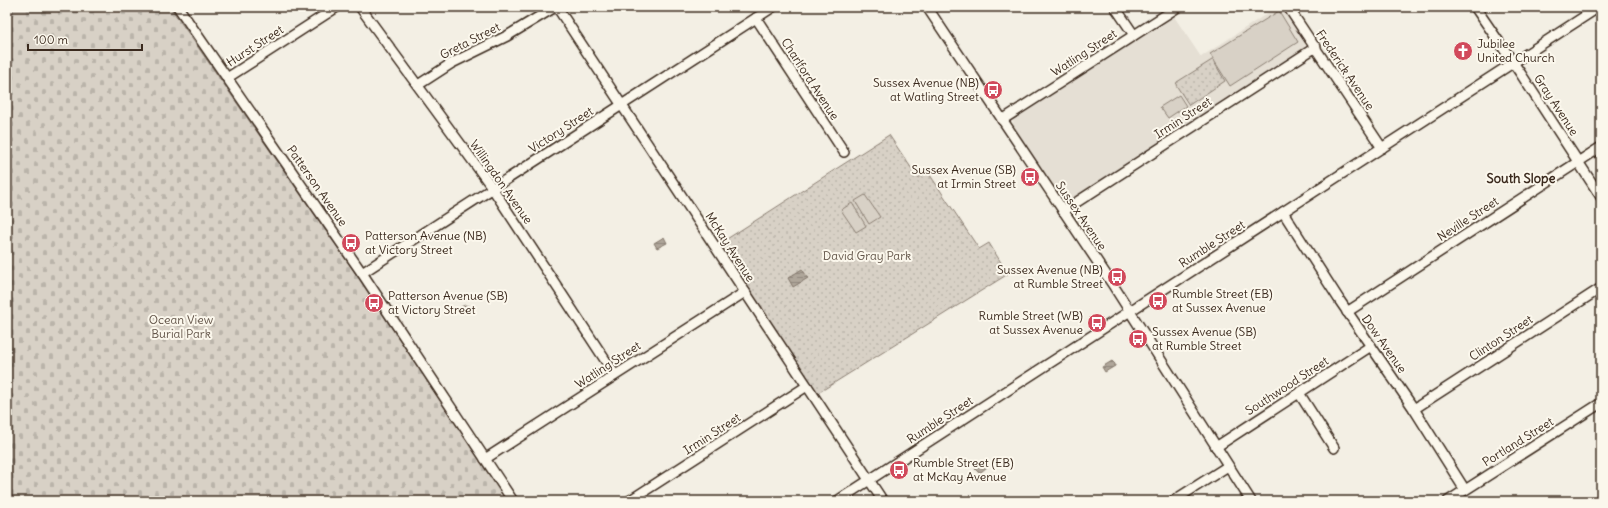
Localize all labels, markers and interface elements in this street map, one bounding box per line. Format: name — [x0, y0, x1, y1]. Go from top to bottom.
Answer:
street label: Greta Street — [437, 19, 502, 62]
street label: Hurst Street — [223, 22, 286, 70]
scale bar — [28, 26, 142, 52]
street label: Watling Street — [1048, 26, 1119, 79]
street label: Frederick Avenue — [1313, 27, 1378, 113]
text: 100 m — [34, 32, 68, 47]
street label: Charlford Avenue — [778, 35, 842, 123]
place label: Jubilee United Church — [1477, 36, 1555, 65]
church icon: Jubilee United Church — [1452, 40, 1474, 62]
street label: Gray Avenue — [1531, 71, 1582, 138]
place label: Sussex Avenue (NB) at Watling Street — [873, 75, 979, 104]
bus stop icon: Sussex Avenue (NB) at Watling Street — [982, 79, 1004, 101]
street label: Irmin Street — [1151, 94, 1214, 142]
street label: Victory Street — [526, 103, 596, 156]
street label: Willingdon Avenue — [467, 137, 536, 227]
street label: Patterson Avenue — [284, 142, 351, 229]
place label: Sussex Avenue (SB) at Irmin Street — [912, 162, 1016, 191]
bus stop icon: Sussex Avenue (SB) at Irmin Street — [1019, 166, 1041, 188]
district label: South Slope — [1487, 170, 1555, 187]
street label: Sussex Avenue — [1053, 178, 1110, 253]
street label: Neville Street — [1434, 193, 1501, 244]
street label: McKay Avenue — [702, 209, 758, 284]
street label: Rumble Street — [1176, 217, 1248, 271]
place label: Patterson Avenue (NB) at Victory Street — [365, 228, 487, 257]
bus stop icon: Patterson Avenue (NB) at Victory Street — [340, 232, 362, 254]
park label: David Gray Park — [823, 248, 911, 263]
place label: Sussex Avenue (NB) at Rumble Street — [997, 262, 1103, 291]
bus stop icon: Sussex Avenue (NB) at Rumble Street — [1106, 266, 1128, 288]
place label: Rumble Street (EB) at Sussex Avenue — [1172, 286, 1273, 315]
place label: Patterson Avenue (SB) at Victory Street — [388, 288, 508, 317]
bus stop icon: Rumble Street (EB) at Sussex Avenue — [1147, 290, 1169, 312]
bus stop icon: Patterson Avenue (SB) at Victory Street — [363, 292, 385, 314]
place label: Rumble Street (WB) at Sussex Avenue — [979, 308, 1083, 337]
street label: Clinton Street — [1466, 311, 1535, 364]
park label: Ocean View Burial Park — [149, 312, 214, 341]
bus stop icon: Rumble Street (WB) at Sussex Avenue — [1086, 312, 1108, 334]
street label: Dow Avenue — [1359, 312, 1410, 376]
place label: Sussex Avenue (SB) at Rumble Street — [1152, 324, 1257, 353]
bus stop icon: Sussex Avenue (SB) at Rumble Street — [1127, 328, 1149, 350]
street label: Watling Street — [572, 338, 643, 391]
street label: Southwood Street — [1242, 353, 1331, 418]
street label: Rumble Street — [904, 393, 976, 447]
street label: Irmin Street — [680, 410, 743, 458]
street label: Portland Street — [1479, 414, 1556, 469]
place label: Rumble Street (EB) at McKay Avenue — [913, 455, 1014, 484]
bus stop icon: Rumble Street (EB) at McKay Avenue — [888, 459, 910, 481]

